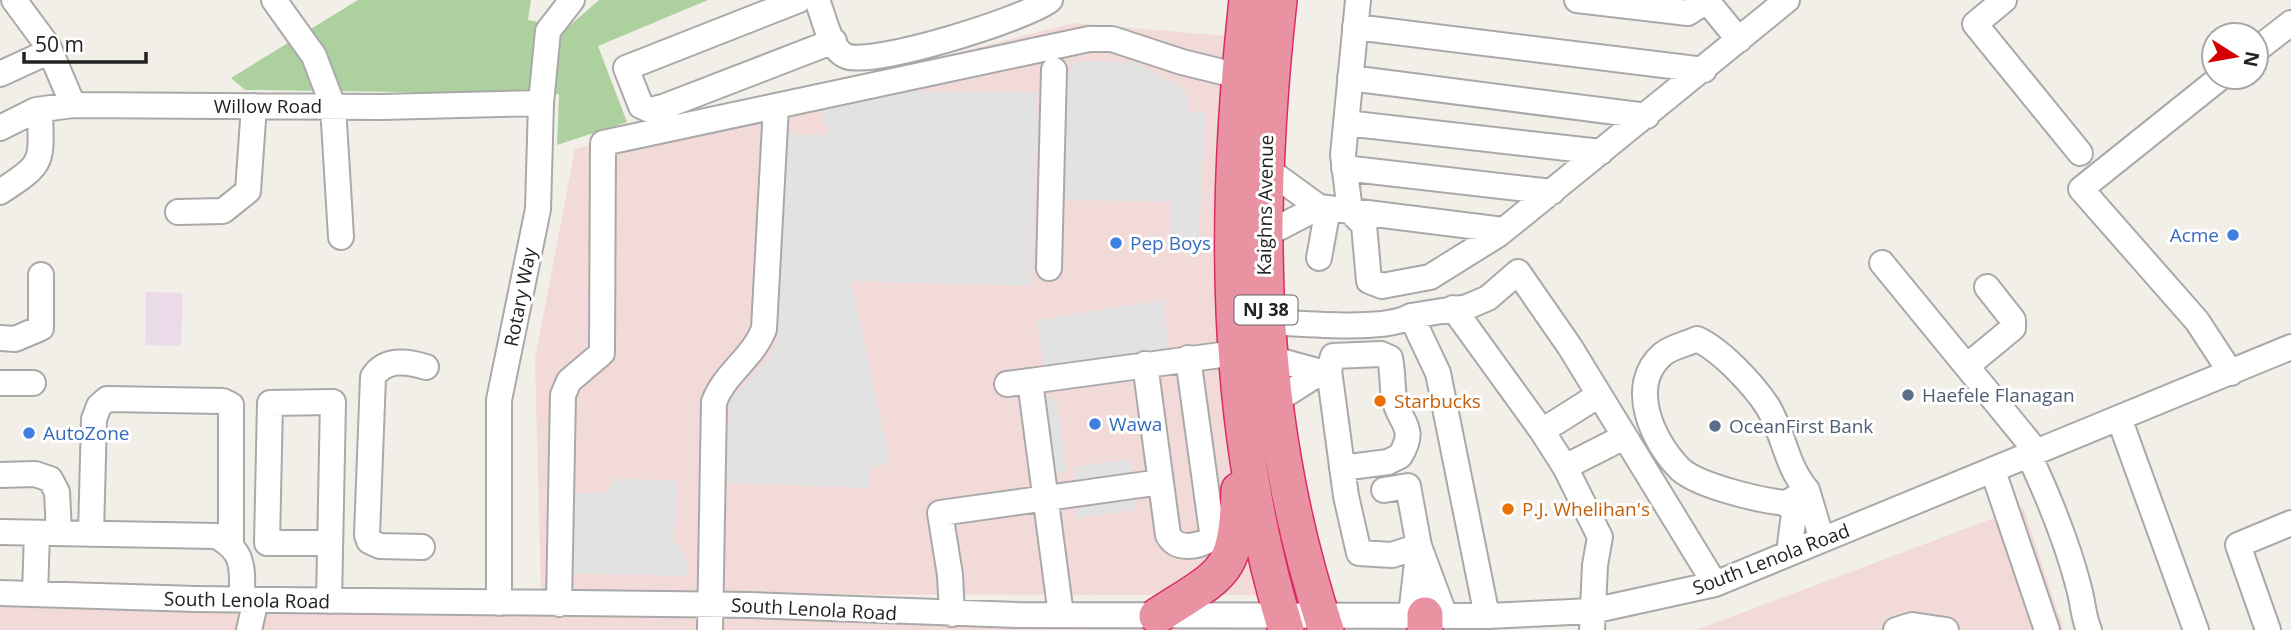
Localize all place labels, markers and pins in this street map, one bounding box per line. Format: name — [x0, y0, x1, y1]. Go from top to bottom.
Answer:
place label: Acme — [2170, 222, 2219, 248]
marker: Acme — [2225, 227, 2241, 243]
place label: Pep Boys — [1130, 230, 1211, 256]
marker: Pep Boys — [1108, 235, 1124, 251]
place label: Haefele Flanagan — [1922, 382, 2075, 408]
marker: Haefele Flanagan — [1900, 387, 1916, 403]
place label: Starbucks — [1394, 388, 1481, 414]
marker: Starbucks — [1372, 393, 1388, 409]
place label: Wawa — [1109, 411, 1162, 437]
place label: OceanFirst Bank — [1729, 413, 1873, 439]
marker: Wawa — [1087, 416, 1103, 432]
marker: OceanFirst Bank — [1707, 418, 1723, 434]
place label: AutoZone — [43, 420, 130, 446]
marker: AutoZone — [21, 425, 37, 441]
place label: P.J. Whelihan's — [1522, 496, 1650, 522]
marker: P.J. Whelihan's — [1500, 501, 1516, 517]

